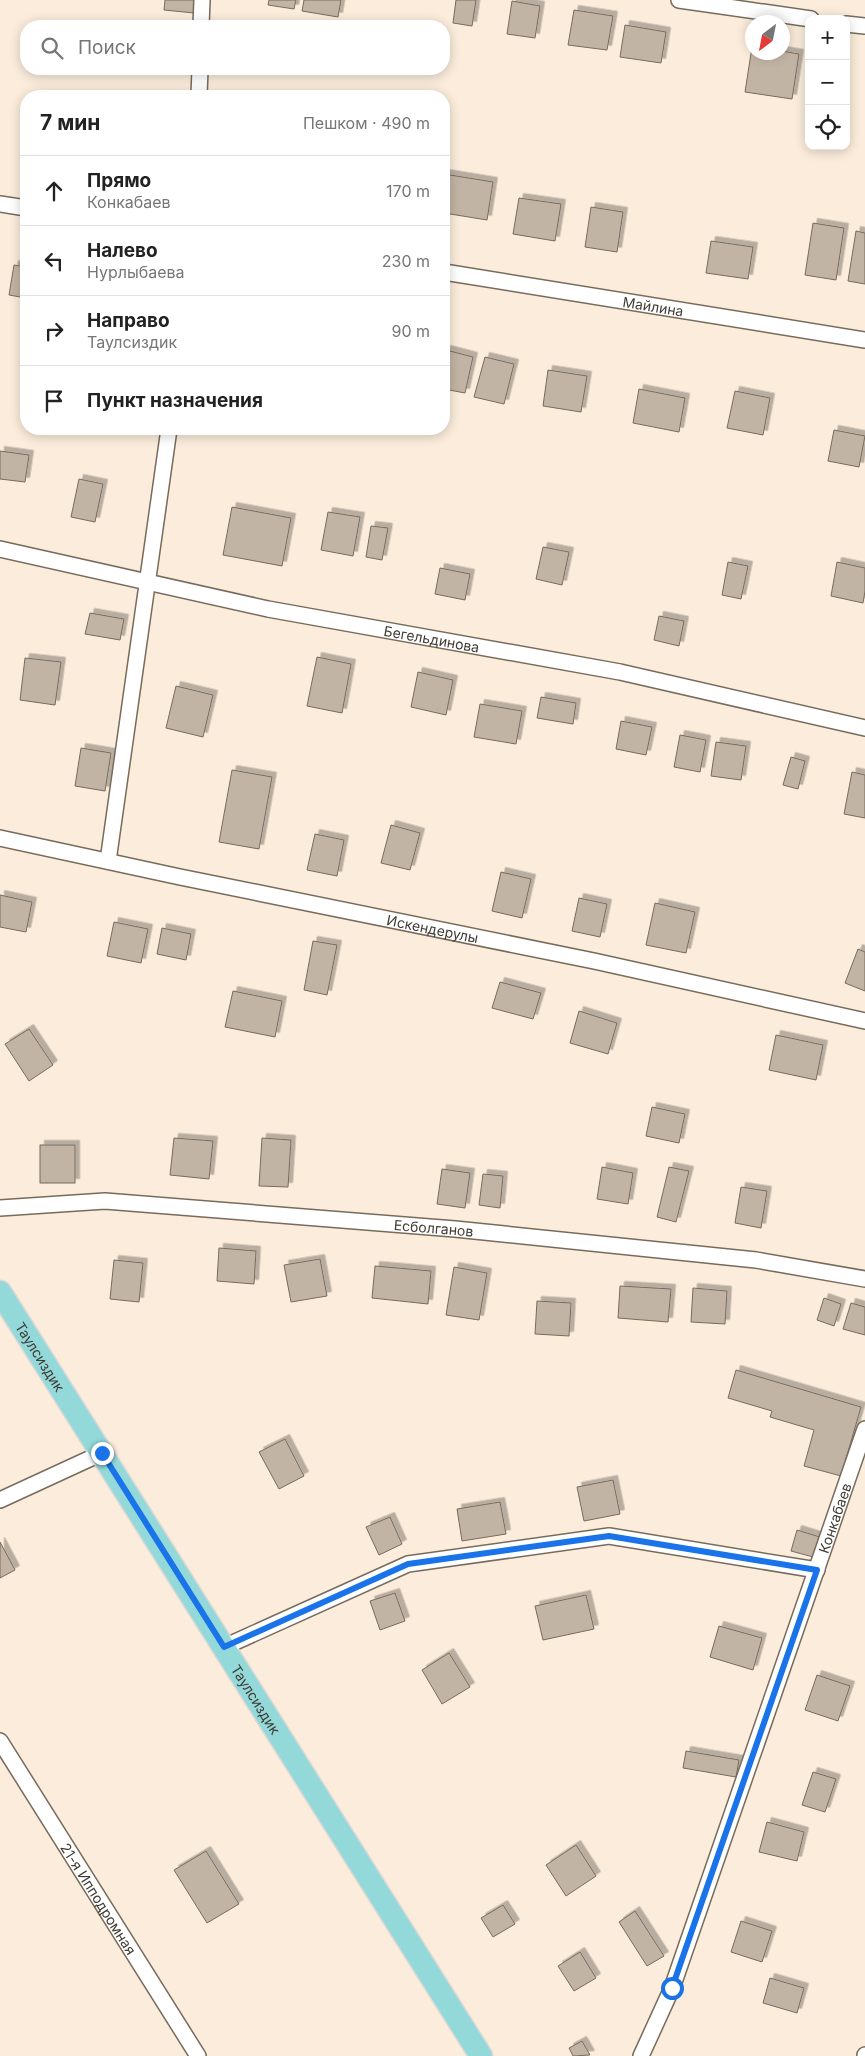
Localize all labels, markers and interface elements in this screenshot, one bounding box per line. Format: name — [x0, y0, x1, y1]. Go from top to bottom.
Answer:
north arrow — [745, 15, 790, 60]
map controls — [805, 15, 850, 150]
button: + — [805, 15, 850, 60]
search box — [20, 20, 450, 75]
icon: search — [38, 34, 66, 62]
text: Поиск — [78, 36, 136, 59]
button: − — [805, 60, 850, 105]
button: locate — [805, 105, 850, 150]
text: 7 мин — [40, 110, 100, 135]
text: Пешком · 490 m — [303, 113, 430, 133]
text: Прямо — [87, 169, 151, 192]
icon: ahead — [40, 177, 68, 205]
text: 170 m — [386, 181, 430, 201]
text: Конкабаев — [87, 192, 171, 212]
text: Налево — [87, 239, 158, 262]
icon: left — [40, 247, 68, 275]
text: 230 m — [382, 251, 430, 271]
text: Нурлыбаева — [87, 262, 185, 282]
street label: Майлина — [622, 293, 685, 319]
text: Направо — [87, 309, 170, 332]
icon: right — [40, 317, 68, 345]
text: 90 m — [391, 321, 430, 341]
text: Таулсиздик — [87, 332, 177, 352]
icon: arrive — [40, 387, 68, 415]
text: Пункт назначения — [87, 389, 263, 412]
street label: Бегельдинова — [383, 621, 481, 655]
street label: Искендерулы — [385, 911, 480, 946]
street label: Есболганов — [393, 1216, 474, 1239]
street label: Таулсиздик — [12, 1318, 69, 1395]
route end — [91, 1442, 114, 1465]
street label: Конкабаев — [814, 1480, 854, 1555]
street label: Таулсиздик — [228, 1661, 285, 1737]
street label: 21-я Ипподромная — [58, 1840, 140, 1957]
route start — [661, 1977, 684, 2000]

